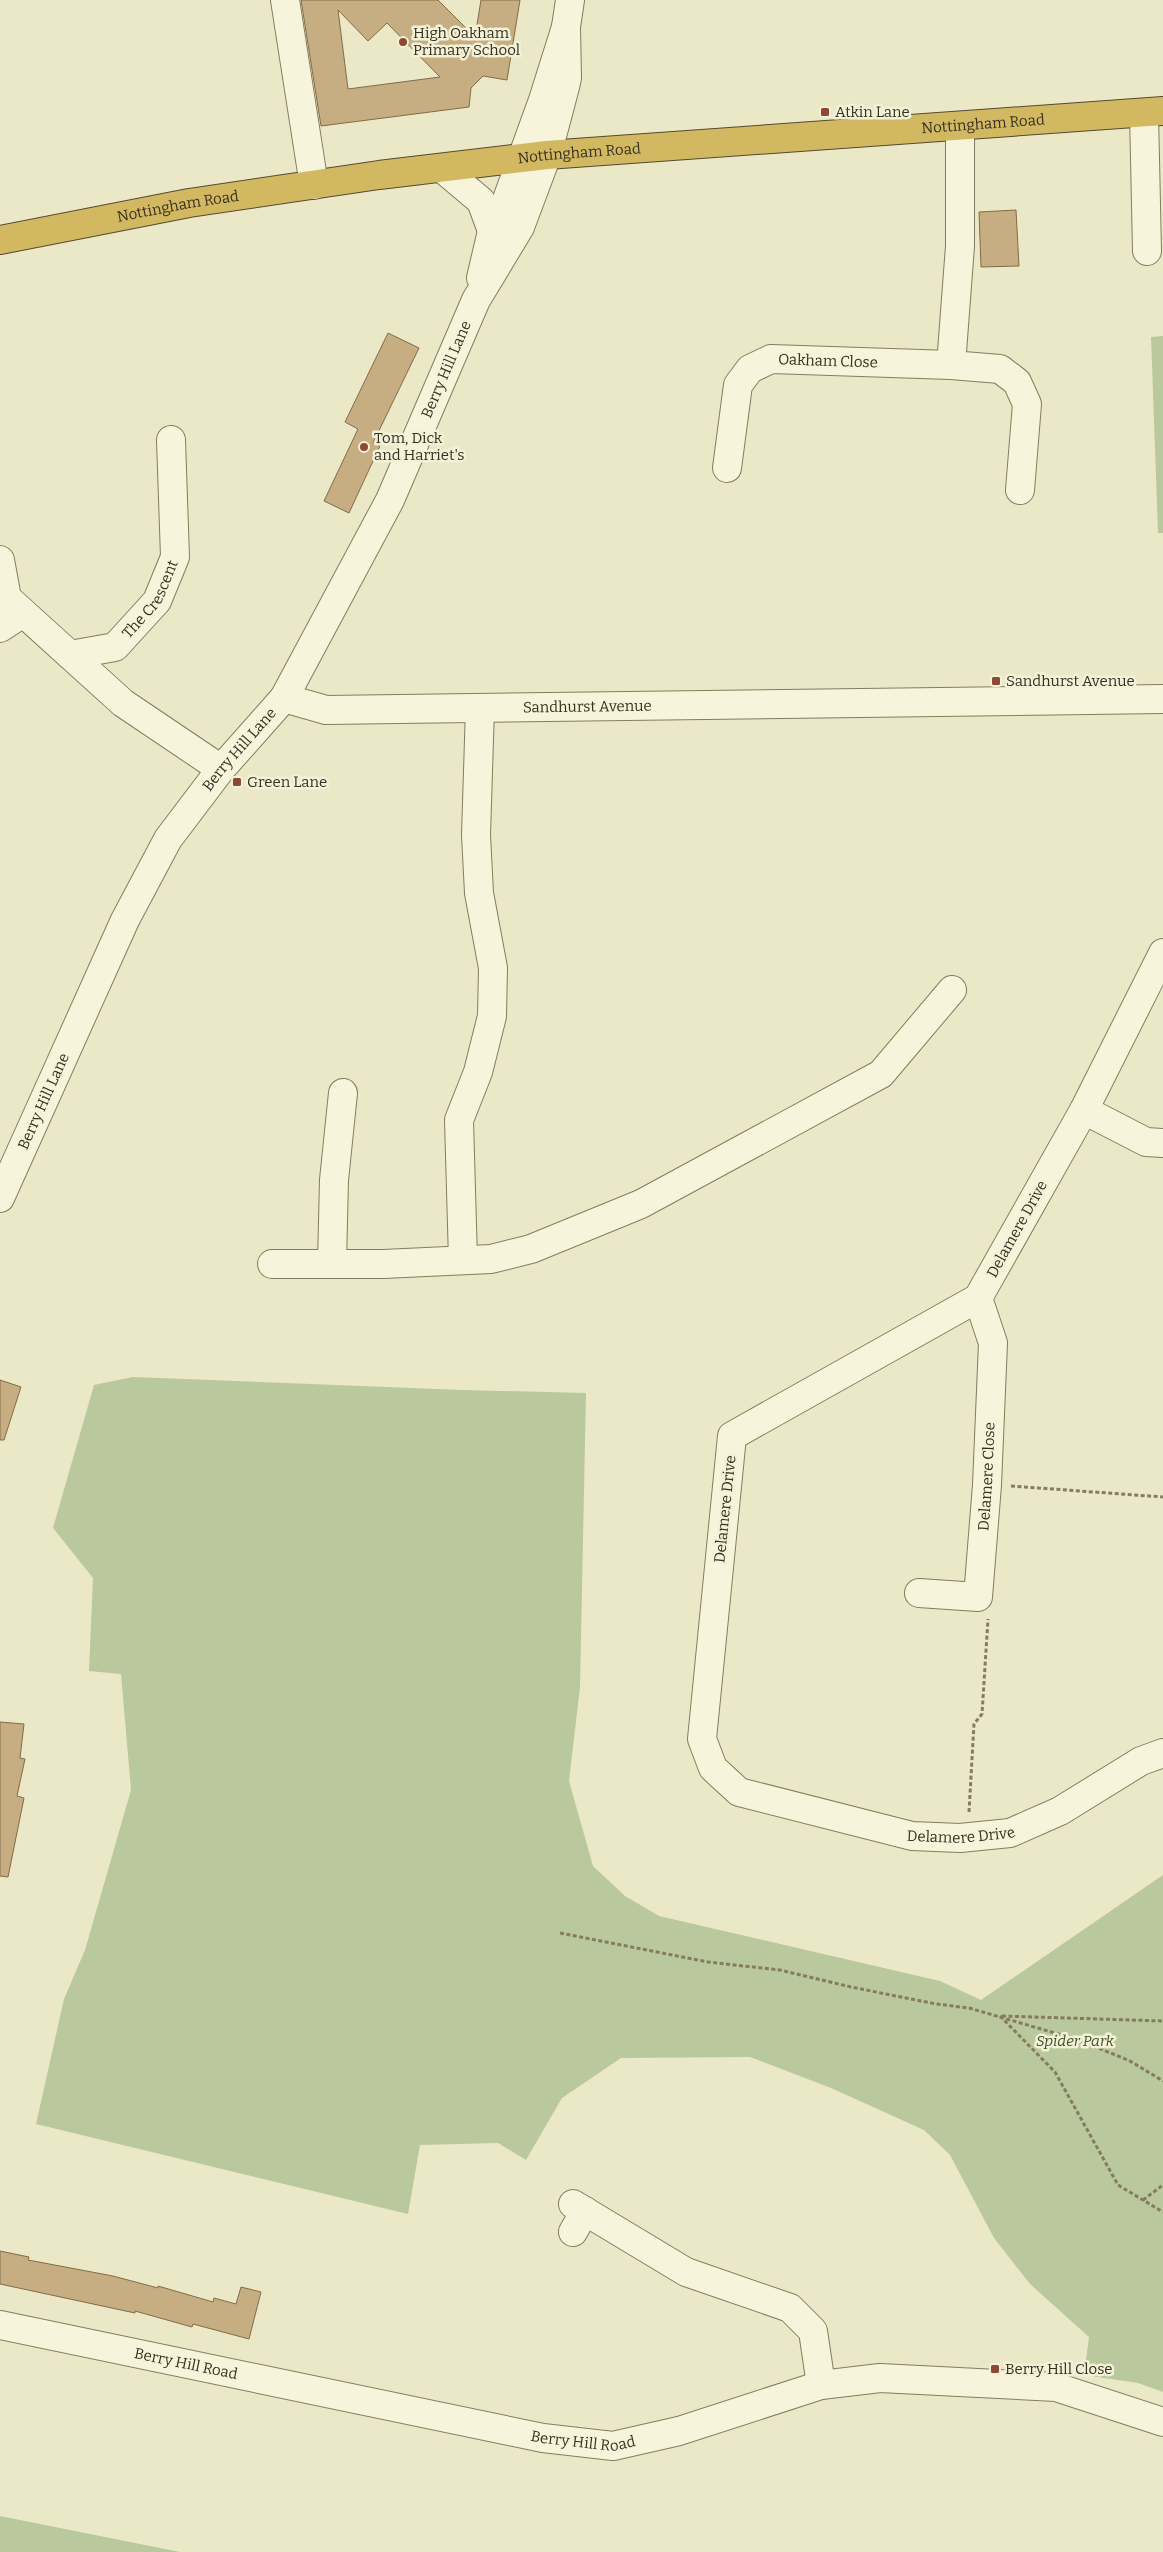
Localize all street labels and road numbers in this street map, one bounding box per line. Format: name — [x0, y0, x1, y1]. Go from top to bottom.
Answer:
street label: Nottingham Road — [921, 110, 1045, 137]
street label: Nottingham Road — [517, 139, 641, 167]
street label: Nottingham Road — [115, 187, 240, 226]
street label: Berry Hill Lane — [417, 318, 475, 421]
street label: Oakham Close — [778, 350, 878, 372]
street label: The Crescent — [118, 557, 182, 642]
street label: Sandhurst Avenue — [523, 697, 652, 716]
street label: Berry Hill Lane — [199, 704, 280, 795]
street label: Berry Hill Lane — [14, 1050, 73, 1152]
street label: Delamere Drive — [983, 1177, 1051, 1281]
street label: Delamere Close — [974, 1422, 999, 1532]
street label: Delamere Drive — [710, 1454, 740, 1564]
street label: Delamere Drive — [906, 1823, 1018, 1847]
street label: Berry Hill Road — [133, 2344, 240, 2383]
street label: Berry Hill Road — [529, 2427, 637, 2455]

